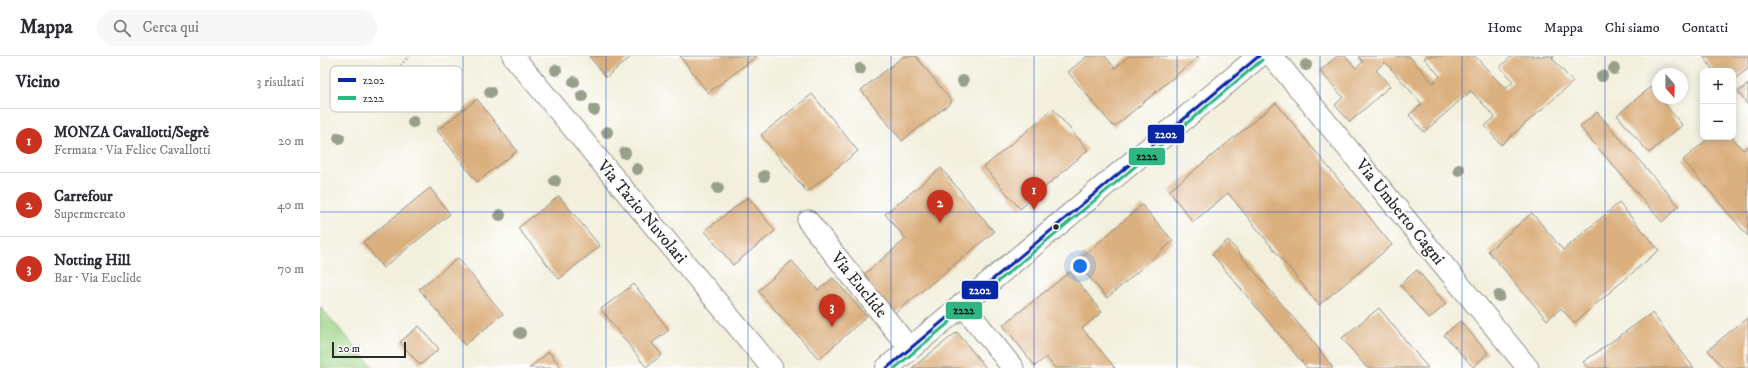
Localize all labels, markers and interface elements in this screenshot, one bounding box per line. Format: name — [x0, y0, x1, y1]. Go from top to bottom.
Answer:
search box — [97, 10, 377, 46]
text: Mappa — [20, 16, 73, 39]
icon: search — [111, 17, 133, 39]
text: Cerca qui — [143, 18, 199, 37]
text: Home — [1487, 19, 1522, 37]
text: Mappa — [1544, 19, 1583, 37]
text: Chi siamo — [1605, 19, 1660, 37]
text: Contatti — [1682, 19, 1728, 37]
legend — [330, 66, 462, 112]
north arrow — [1652, 68, 1688, 104]
map controls — [1700, 68, 1736, 140]
button: + — [1700, 68, 1736, 104]
text: Vicino — [16, 71, 60, 93]
text: 3 risultati — [257, 74, 304, 90]
text: z202 — [363, 74, 385, 88]
text: z222 — [363, 92, 385, 106]
button: − — [1700, 104, 1736, 140]
text: MONZA Cavallotti/Segrè — [54, 123, 209, 142]
line badge: z202 — [1147, 124, 1185, 144]
text: z202 — [1154, 128, 1177, 142]
text: 1 — [27, 133, 31, 149]
text: 20 m — [278, 133, 304, 149]
text: Fermata · Via Felice Cavallotti — [54, 142, 211, 158]
line badge: z222 — [1128, 147, 1166, 166]
text: z222 — [1136, 150, 1158, 164]
street label: Via Umberto Cagni — [1350, 154, 1449, 269]
street label: Via Tazio Nuvolari — [592, 155, 692, 268]
pin: 1 — [1021, 177, 1047, 210]
text: Carrefour — [54, 187, 113, 206]
pin: 2 — [927, 190, 953, 223]
text: 2 — [26, 197, 32, 213]
text: 40 m — [277, 197, 304, 213]
text: Supermercato — [54, 206, 125, 222]
unlabelled marker — [1051, 222, 1061, 232]
street label: Via Euclide — [825, 247, 892, 322]
text: Notting Hill — [54, 251, 131, 270]
your location — [1070, 256, 1090, 276]
text: 3 — [27, 261, 31, 277]
text: 70 m — [278, 261, 304, 277]
text: Bar · Via Euclide — [54, 270, 141, 286]
line badge: z202 — [961, 280, 999, 300]
text: z202 — [968, 284, 991, 298]
pin: 3 — [819, 294, 845, 327]
line badge: z222 — [945, 301, 983, 320]
text: z222 — [953, 304, 975, 318]
scale bar — [332, 340, 406, 359]
text: 20 m — [338, 342, 360, 356]

